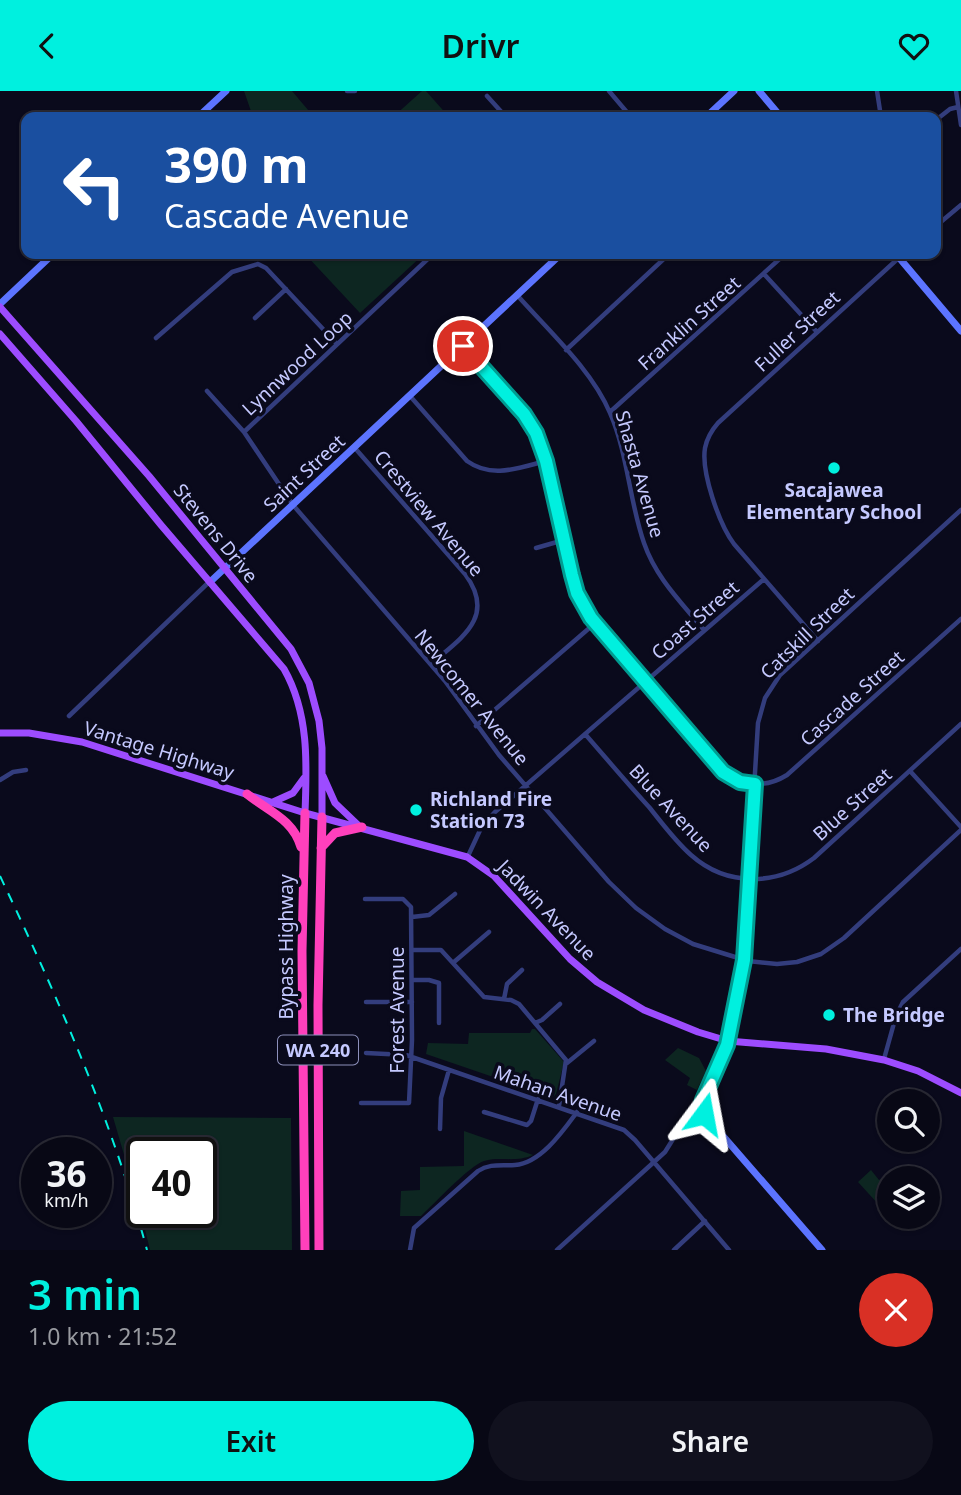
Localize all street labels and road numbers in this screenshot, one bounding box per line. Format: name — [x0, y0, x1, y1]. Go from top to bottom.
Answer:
street label: Franklin Street — [632, 270, 746, 376]
street label: Fuller Street — [749, 285, 845, 377]
street label: Lynnwood Loop — [236, 305, 358, 421]
street label: Shasta Avenue — [609, 407, 671, 541]
street label: Saint Street — [258, 428, 350, 517]
street label: Crestview Avenue — [368, 444, 490, 582]
street label: Stevens Drive — [168, 478, 264, 588]
street label: Coast Street — [646, 575, 744, 665]
street label: Catskill Street — [754, 581, 860, 685]
street label: Newcomer Avenue — [409, 623, 535, 771]
street label: Cascade Street — [794, 644, 910, 752]
street label: Vantage Highway — [81, 715, 238, 785]
street label: Blue Avenue — [624, 758, 718, 858]
street label: Blue Street — [807, 762, 897, 846]
street label: Jadwin Avenue — [491, 852, 602, 966]
street label: Bypass Highway — [273, 874, 299, 1020]
street label: Forest Avenue — [384, 946, 410, 1074]
road number: WA 240 — [278, 1035, 358, 1065]
street label: Mahan Avenue — [491, 1059, 625, 1127]

